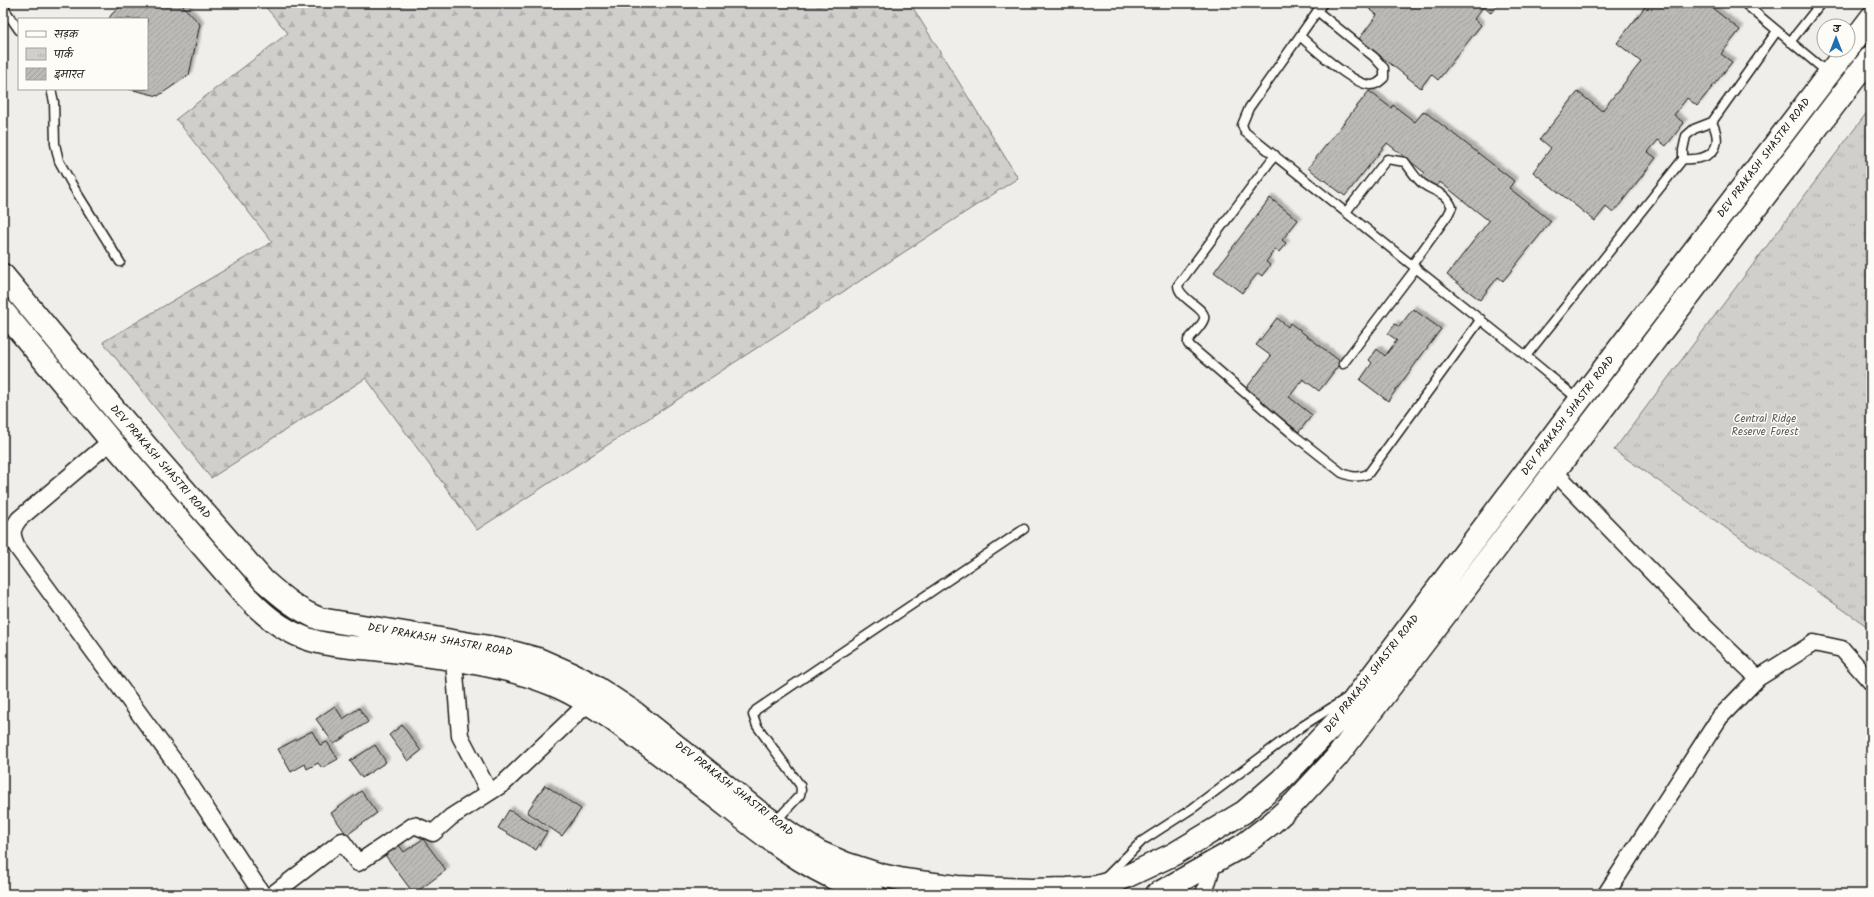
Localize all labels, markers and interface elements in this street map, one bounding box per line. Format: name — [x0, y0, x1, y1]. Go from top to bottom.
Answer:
legend — [18, 18, 148, 90]
north arrow — [1816, 18, 1856, 58]
text: उ — [1833, 20, 1842, 38]
text: सड़क — [54, 25, 80, 44]
text: पार्क — [53, 45, 75, 64]
text: इमारत — [54, 65, 86, 84]
street label: DEV PRAKASH SHASTRI ROAD — [1713, 94, 1815, 222]
street label: DEV PRAKASH SHASTRI ROAD — [1517, 352, 1619, 480]
street label: DEV PRAKASH SHASTRI ROAD — [105, 401, 215, 523]
park label: Central Ridge Reserve Forest — [1732, 410, 1799, 441]
street label: DEV PRAKASH SHASTRI ROAD — [1320, 611, 1424, 737]
street label: DEV PRAKASH SHASTRI ROAD — [366, 618, 514, 662]
street label: DEV PRAKASH SHASTRI ROAD — [671, 737, 797, 841]

